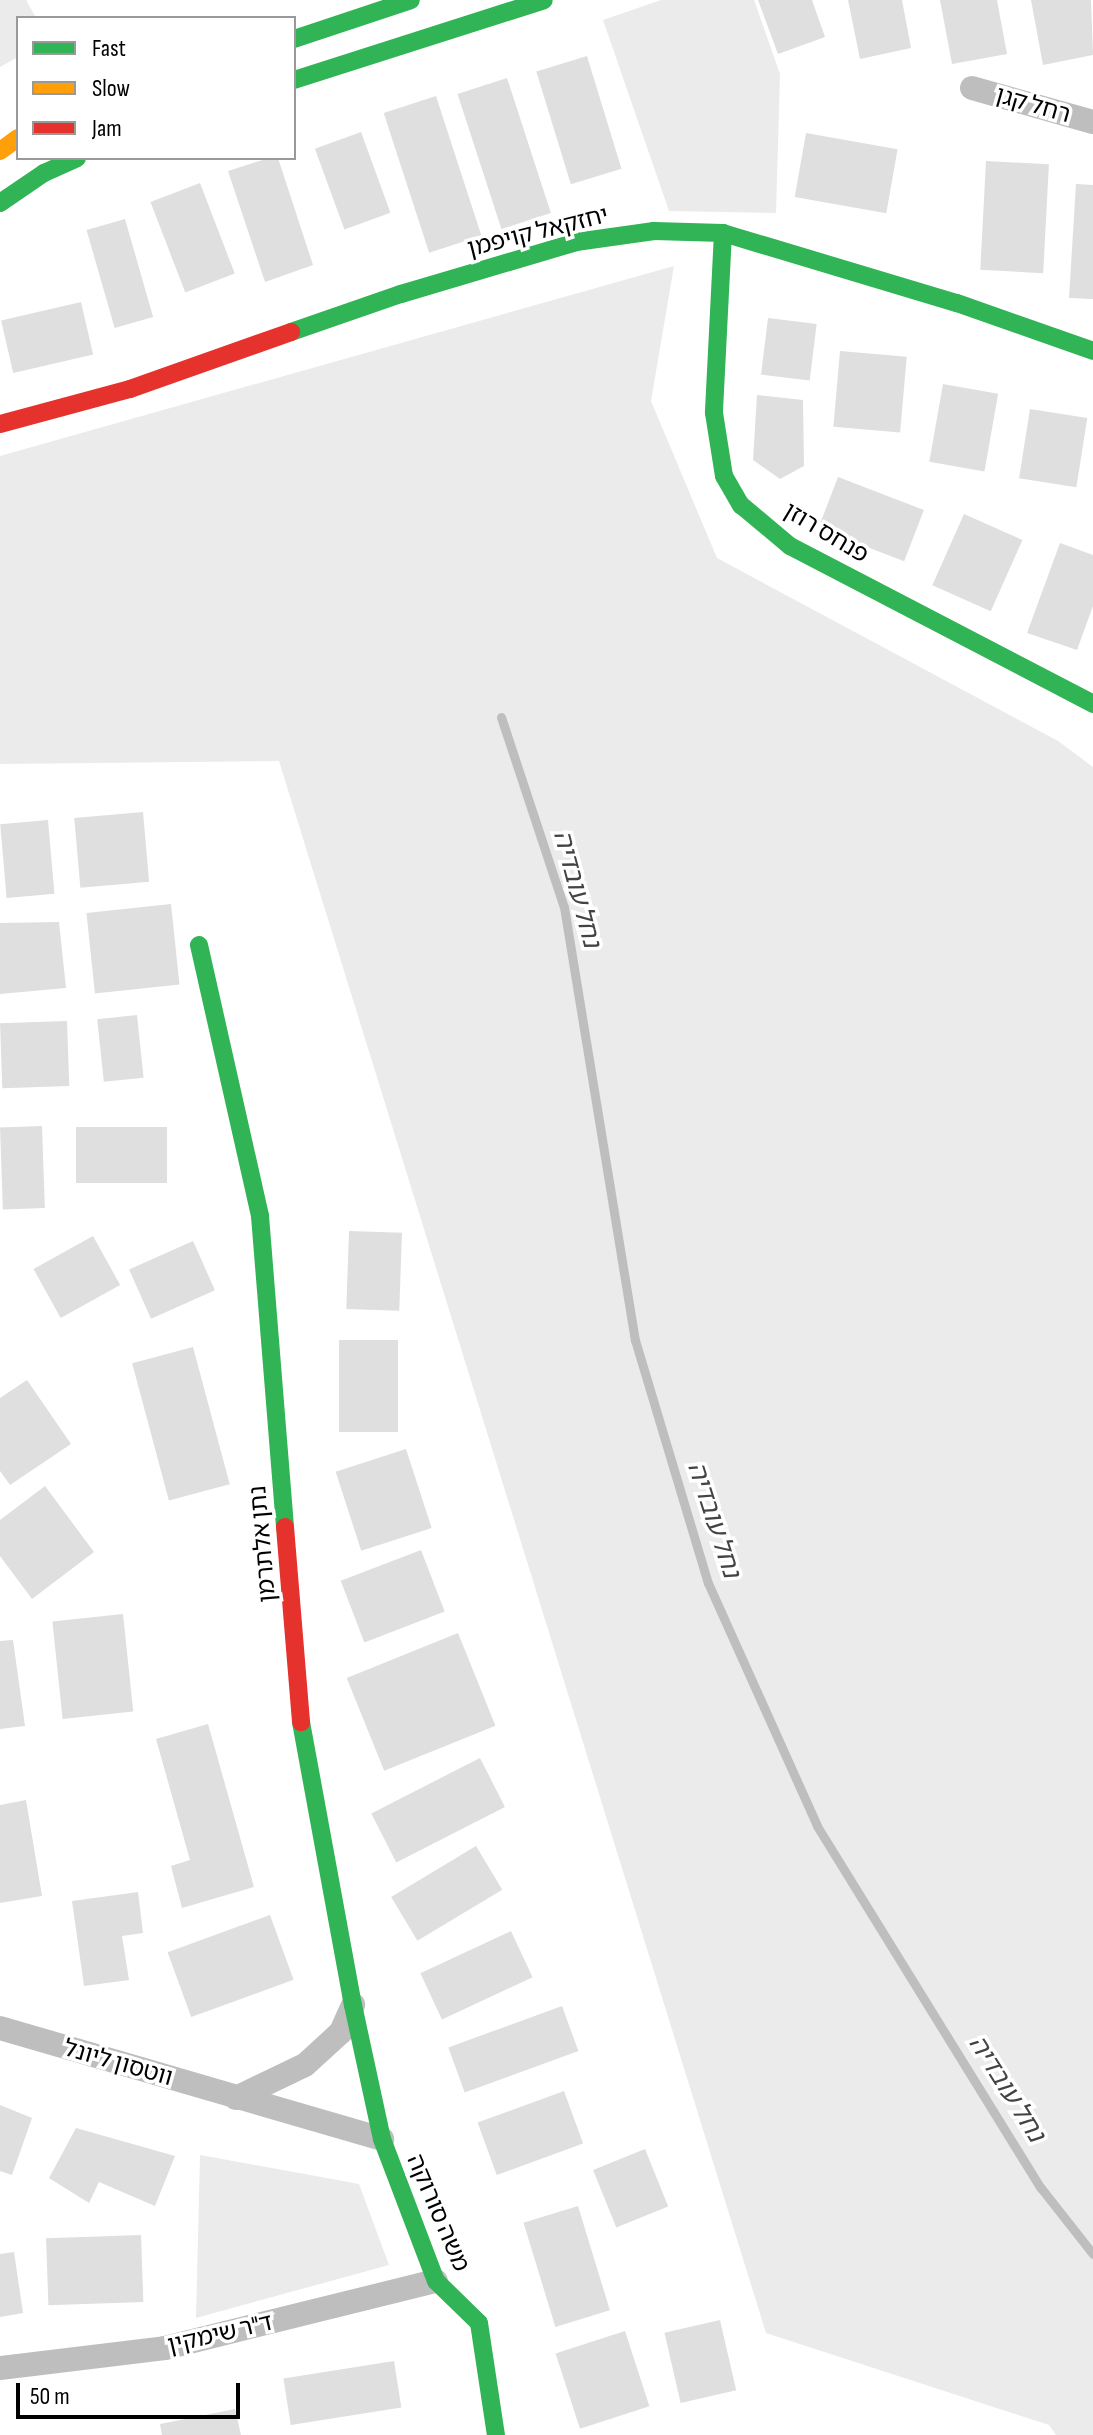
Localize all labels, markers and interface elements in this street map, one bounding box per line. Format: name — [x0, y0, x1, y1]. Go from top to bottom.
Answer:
legend — [16, 16, 296, 160]
text: Fast — [92, 34, 126, 63]
text: Slow — [92, 74, 130, 103]
street label: רחל קגן — [992, 81, 1074, 129]
text: Jam — [92, 114, 122, 143]
street label: יחזקאל קויפמן — [465, 201, 611, 263]
street label: פנחס רוזן — [778, 496, 874, 570]
water label: נחל עובדיה — [545, 827, 607, 951]
water label: נחל עובדיה — [680, 1458, 746, 1582]
street label: נתן אלתרמן — [244, 1484, 282, 1604]
water label: נחל עובדיה — [961, 2030, 1051, 2148]
street label: ווטסון ליונל — [60, 2034, 176, 2092]
street label: משה סורוקה — [400, 2150, 476, 2276]
street label: ד"ר שימקין — [165, 2308, 275, 2360]
scale bar — [20, 2367, 244, 2417]
text: 50 m — [30, 2382, 70, 2411]

